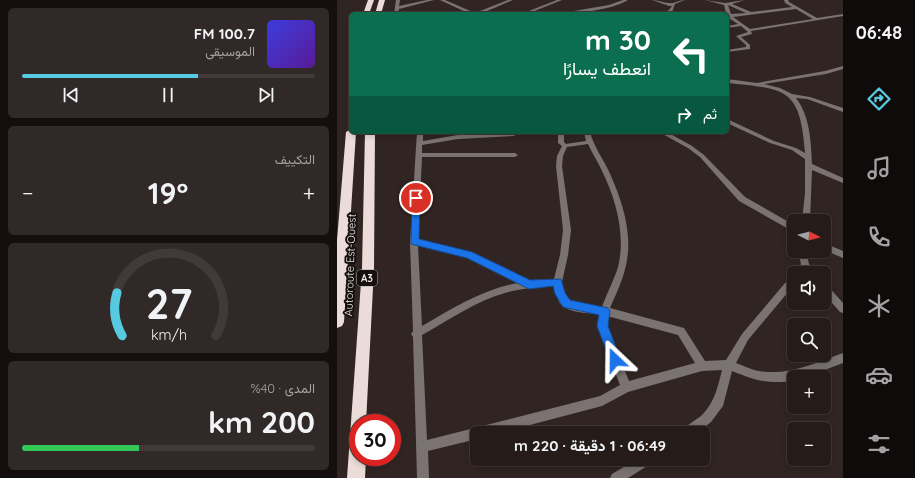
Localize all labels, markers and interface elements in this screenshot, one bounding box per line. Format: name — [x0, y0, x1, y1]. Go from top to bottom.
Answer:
text: 06:48 — [856, 21, 902, 44]
text: 30 m — [585, 22, 651, 57]
text: 100.7 FM — [194, 24, 255, 43]
icon: left — [665, 28, 717, 80]
text: الموسيقى — [205, 43, 255, 59]
text: انعطف يسارًا — [563, 57, 651, 80]
icon: previous — [60, 84, 82, 106]
icon: pause — [157, 84, 179, 106]
icon: next — [255, 84, 277, 106]
icon: directions — [865, 85, 893, 113]
icon: right — [673, 104, 695, 126]
text: ثم — [703, 104, 717, 123]
text: التكييف — [275, 151, 315, 167]
icon: music — [865, 154, 893, 182]
text: 19° — [148, 174, 188, 212]
text: − — [22, 179, 33, 207]
text: + — [303, 179, 315, 207]
pin — [399, 181, 433, 215]
icon: arrive — [405, 187, 427, 209]
street label: Autoroute Est-Ouest — [341, 213, 359, 317]
north arrow — [787, 214, 831, 258]
map controls — [787, 214, 831, 466]
icon: phone — [865, 223, 893, 251]
button: sound — [787, 266, 831, 310]
road number: A3 — [357, 270, 377, 286]
text: 27 — [145, 277, 192, 329]
icon: climate — [865, 292, 893, 320]
button: search — [787, 318, 831, 362]
text: km/h — [150, 325, 187, 343]
position arrow — [594, 339, 636, 381]
icon: car — [865, 361, 893, 389]
button: + — [787, 370, 831, 414]
text: المدى · 40% — [250, 380, 315, 396]
text: 200 km — [208, 403, 315, 441]
speed limit sign: 30 — [349, 414, 401, 466]
button: − — [787, 422, 831, 466]
icon: filters — [865, 430, 893, 458]
text: 06:49 · 1 دقيقة · 220 m — [514, 436, 666, 455]

